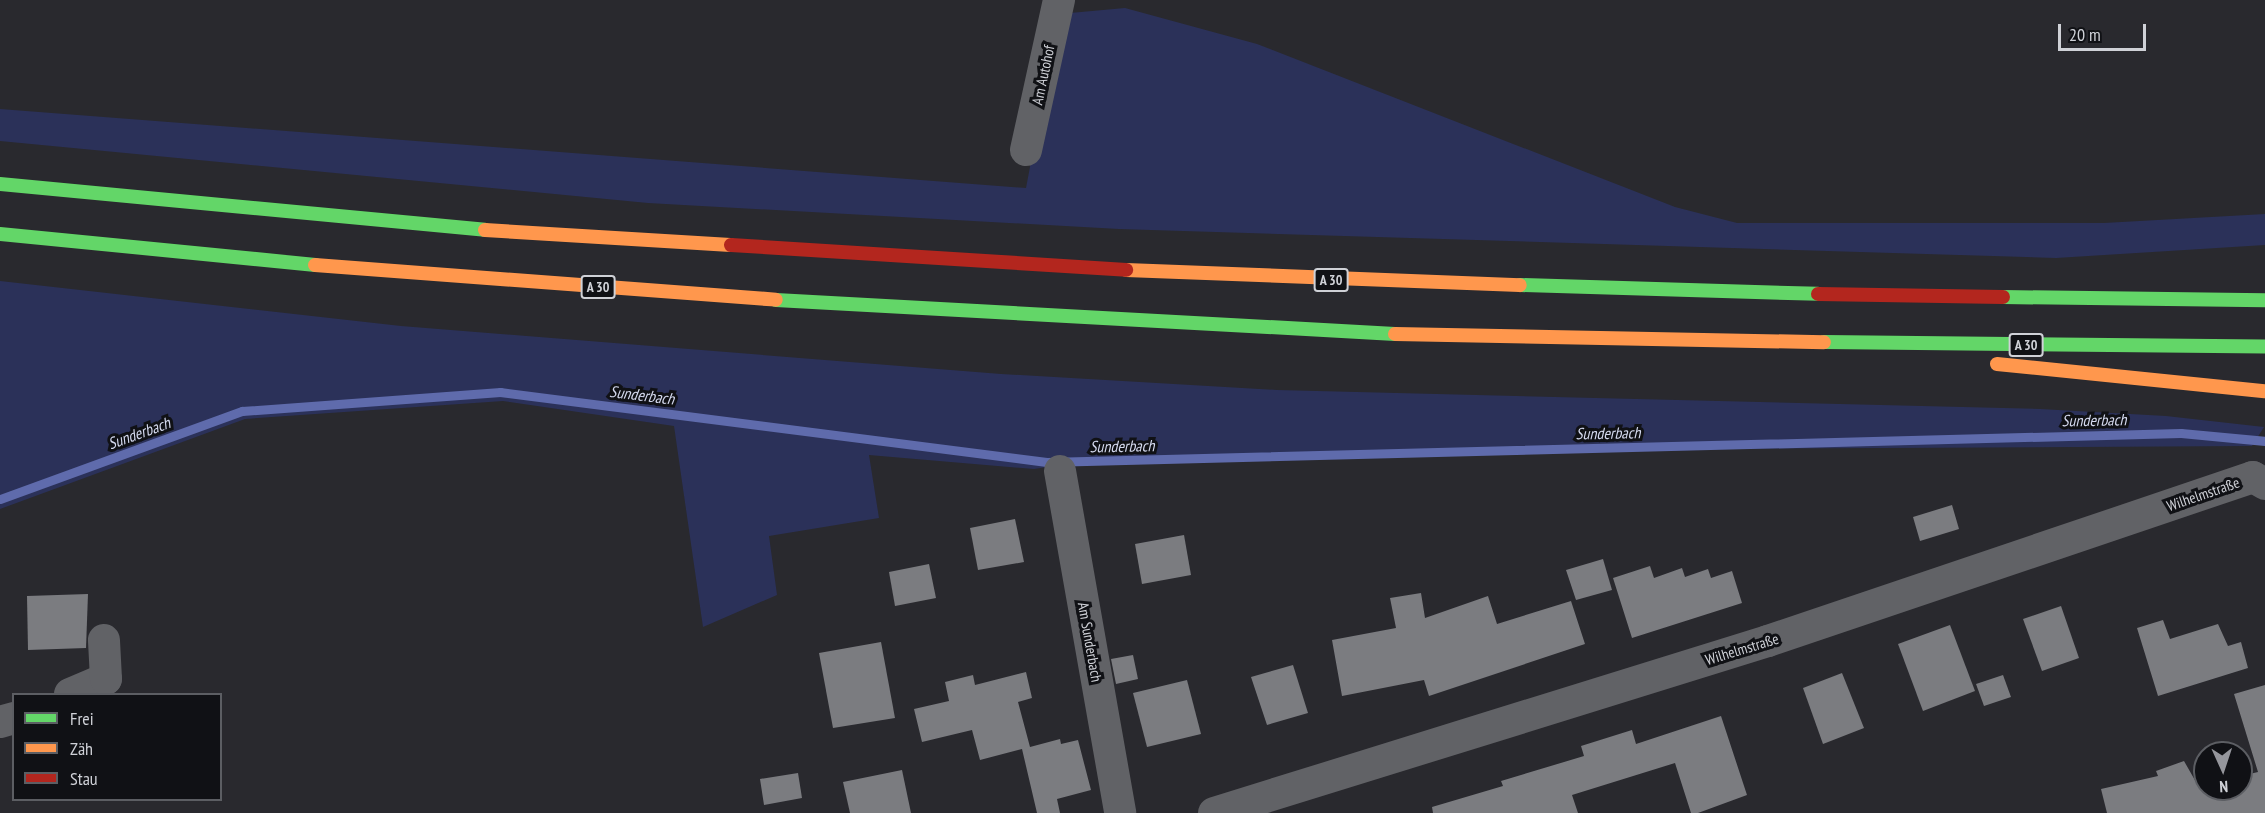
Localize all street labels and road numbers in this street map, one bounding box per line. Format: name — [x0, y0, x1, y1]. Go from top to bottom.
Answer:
street label: Am Autohof — [1028, 43, 1058, 107]
road number: A 30 — [1313, 269, 1349, 291]
road number: A 30 — [580, 276, 616, 298]
road number: A 30 — [2008, 334, 2044, 356]
street label: Wilhelmstraße — [2164, 473, 2242, 515]
street label: Am Sunderbach — [1074, 601, 1106, 683]
street label: Wilhelmstraße — [1703, 629, 1781, 669]

